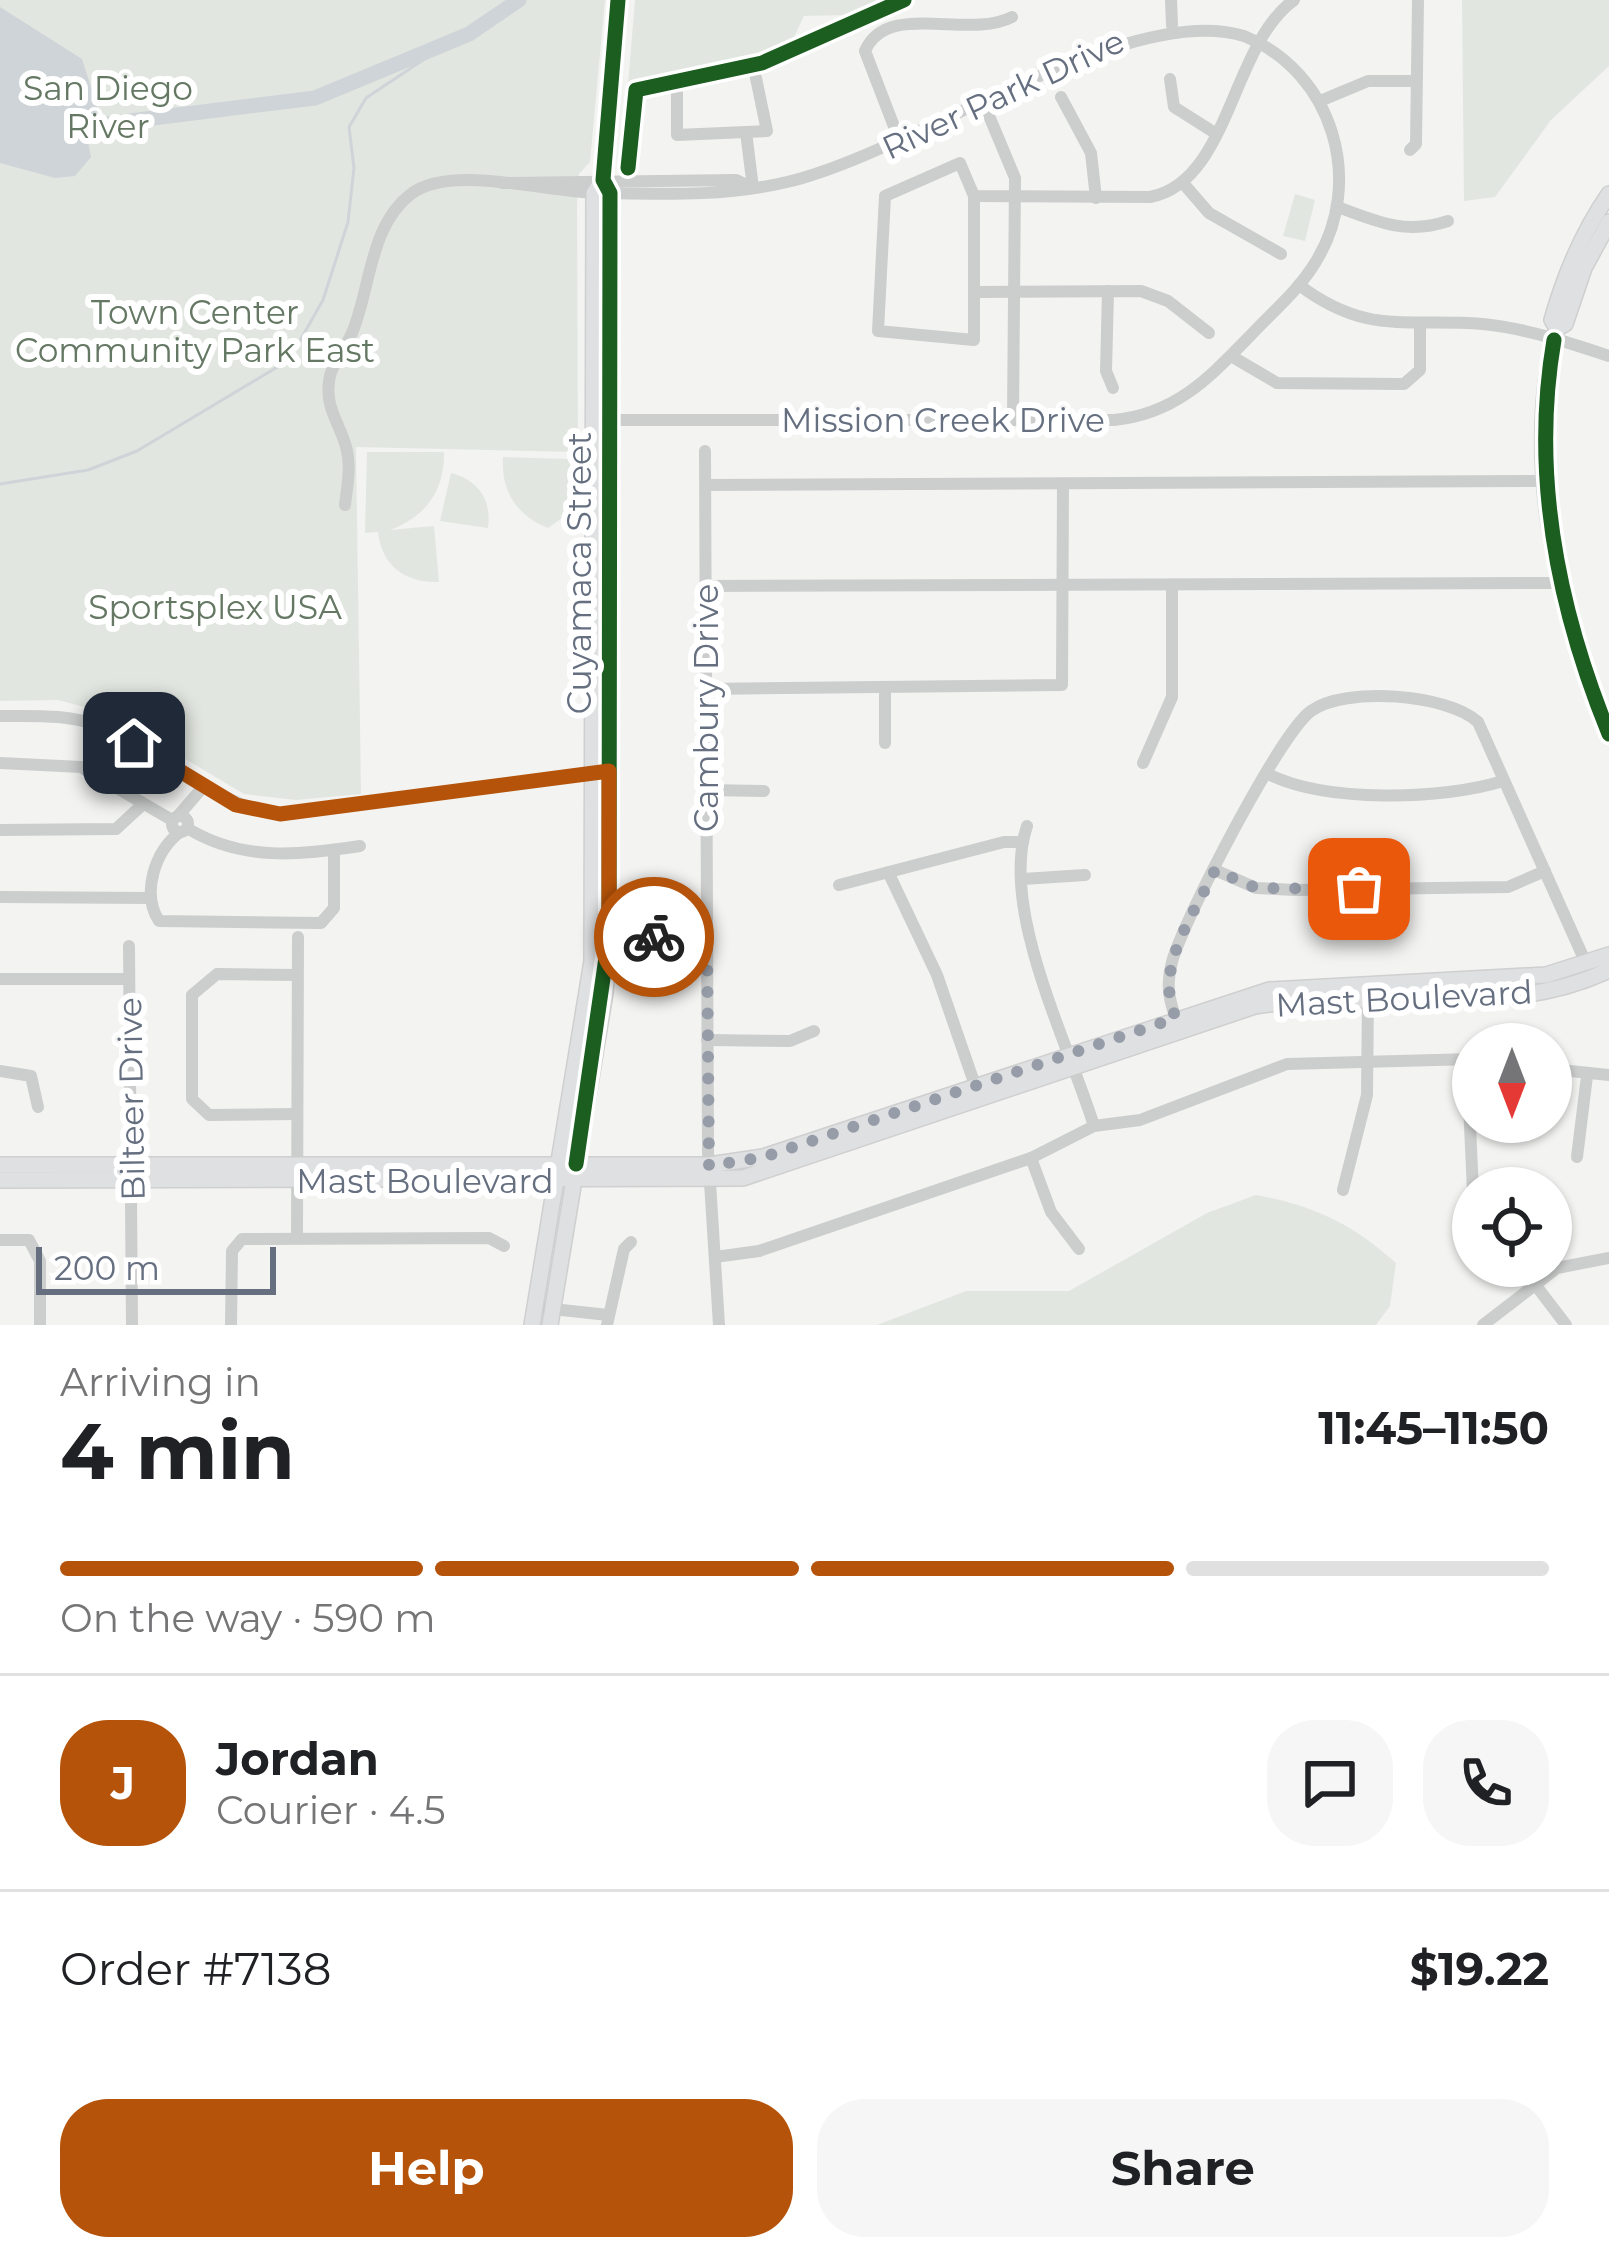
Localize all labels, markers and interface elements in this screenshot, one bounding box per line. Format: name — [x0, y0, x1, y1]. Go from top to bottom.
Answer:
street label: River Park Drive — [876, 20, 1130, 168]
park label: San Diego River — [23, 68, 193, 146]
park label: Town Center Community Park East — [15, 292, 375, 370]
street label: Mission Creek Drive — [781, 400, 1105, 440]
street label: Cuyamaca Street — [559, 432, 599, 714]
street label: Cambury Drive — [686, 584, 726, 832]
park label: Sportsplex USA — [88, 587, 342, 627]
pin — [83, 692, 185, 794]
icon: home — [101, 710, 167, 776]
pin — [1308, 838, 1410, 940]
icon: bag — [1326, 856, 1392, 922]
courier — [594, 877, 714, 997]
icon: bike — [621, 904, 687, 970]
street label: Mast Boulevard — [1274, 971, 1534, 1025]
street label: Bilteer Drive — [109, 997, 153, 1201]
north arrow — [1452, 1023, 1572, 1143]
map controls — [1452, 1023, 1572, 1287]
street label: Mast Boulevard — [296, 1161, 554, 1201]
button: locate — [1452, 1167, 1572, 1287]
scale bar — [36, 1241, 276, 1294]
text: 200 m — [54, 1248, 160, 1288]
text: Arriving in — [60, 1358, 261, 1406]
text: 11:45–11:50 — [1318, 1400, 1549, 1455]
text: 4 min — [60, 1403, 295, 1499]
text: On the way · 590 m — [60, 1594, 436, 1642]
button: chat — [1267, 1720, 1393, 1846]
button: phone — [1423, 1720, 1549, 1846]
text: Jordan — [216, 1731, 379, 1786]
text: J — [111, 1755, 135, 1810]
text: Courier · 4.5 — [216, 1786, 446, 1834]
text: Order #7138 — [60, 1941, 331, 1996]
text: $19.22 — [1410, 1941, 1549, 1996]
button: Help — [60, 2099, 793, 2237]
button: Share — [817, 2099, 1549, 2237]

